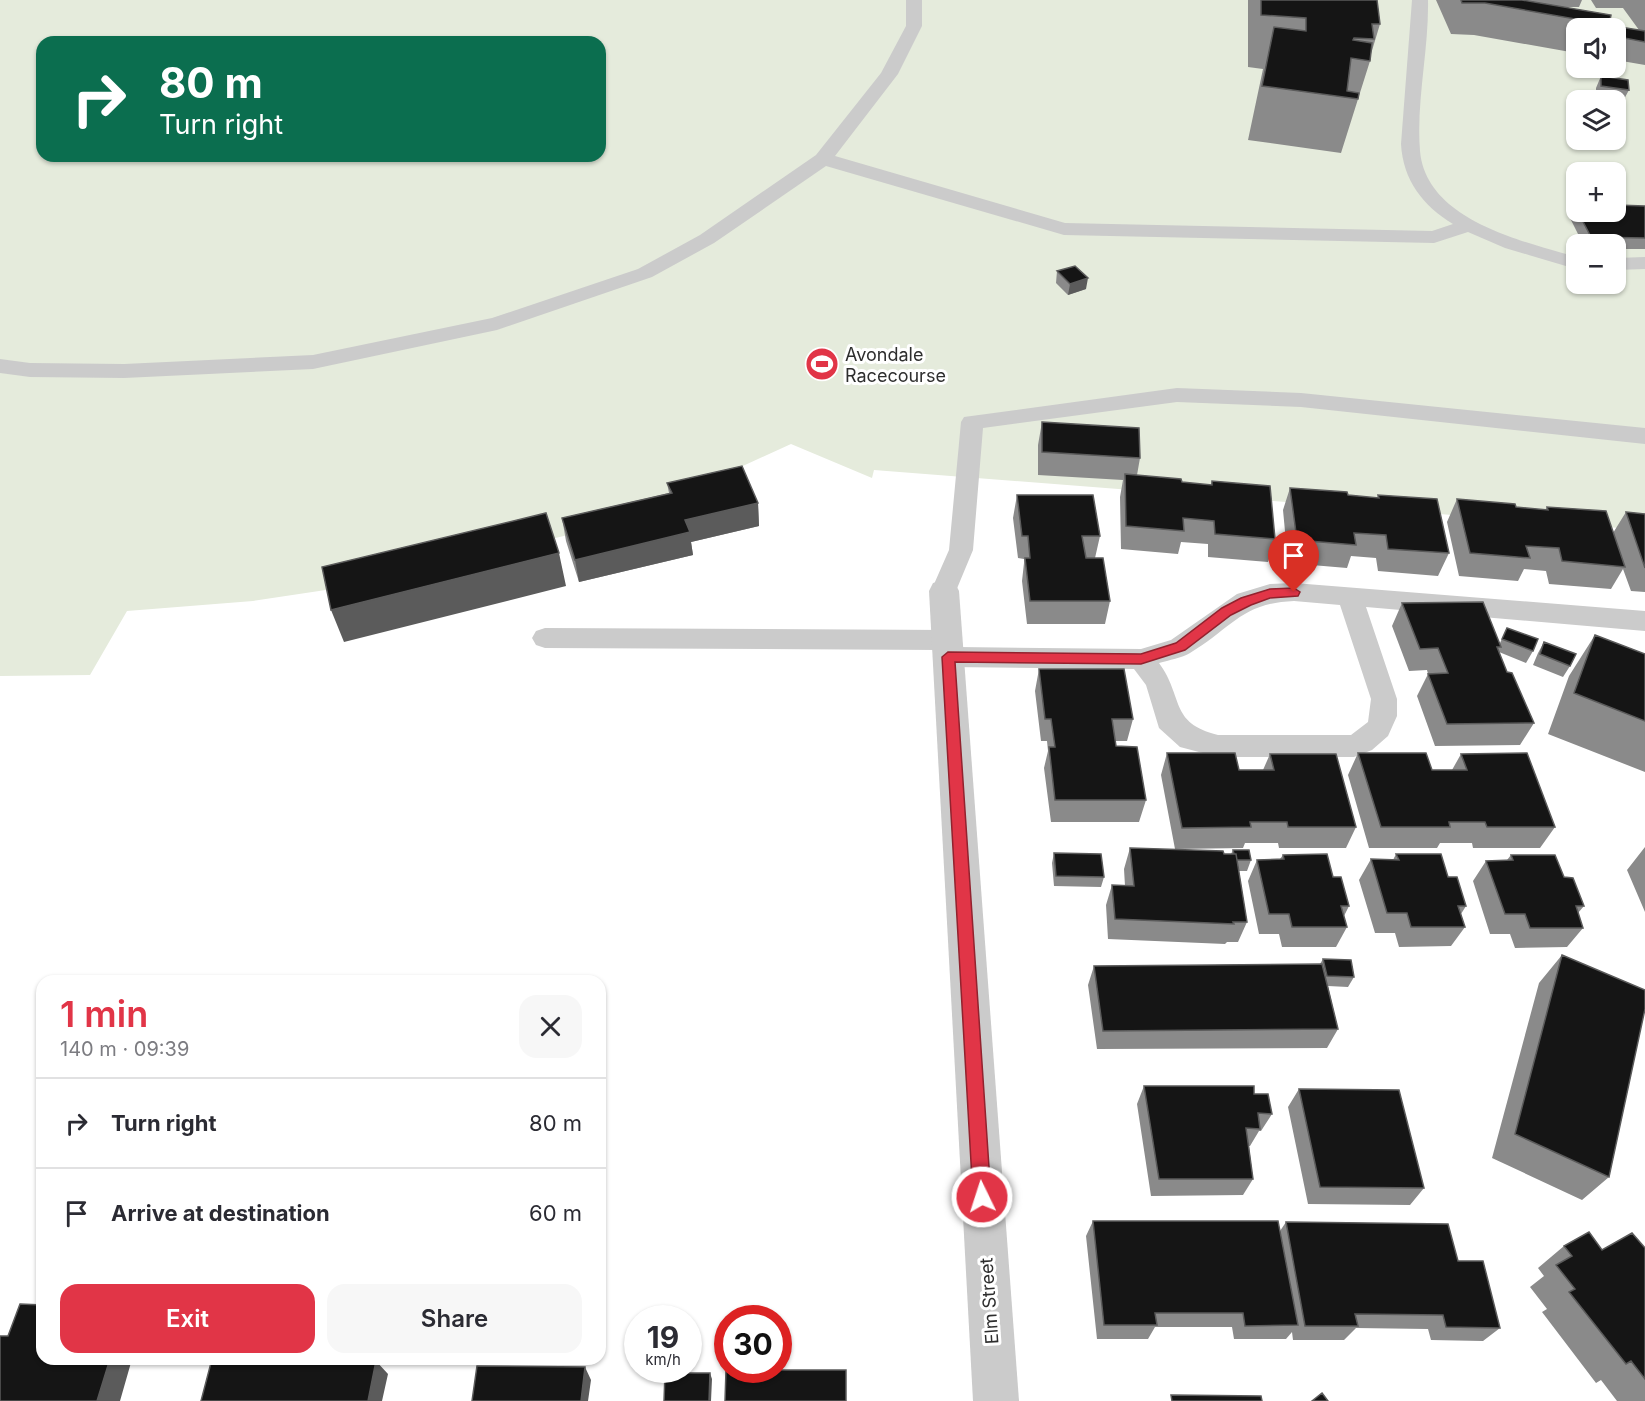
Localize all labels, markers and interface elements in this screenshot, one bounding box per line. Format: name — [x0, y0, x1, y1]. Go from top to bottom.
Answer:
map controls — [1566, 18, 1626, 294]
button: sound — [1566, 18, 1626, 78]
text: 80 m — [159, 57, 263, 108]
icon: right — [60, 60, 138, 138]
button: layers — [1566, 90, 1626, 150]
text: Turn right — [159, 108, 283, 141]
button: + — [1566, 162, 1626, 222]
button: − — [1566, 234, 1626, 294]
place label: Avondale Racecourse — [845, 344, 946, 386]
sports icon: Avondale Racecourse — [804, 346, 840, 382]
pin — [1268, 530, 1319, 592]
icon: arrive — [1277, 539, 1310, 572]
text: 1 min — [60, 992, 148, 1036]
button: close — [519, 995, 582, 1058]
text: 140 m · 09:39 — [60, 1037, 189, 1061]
icon: right — [60, 1107, 93, 1140]
text: Turn right — [111, 1110, 217, 1136]
text: 80 m — [529, 1110, 582, 1136]
position arrow — [950, 1165, 1014, 1229]
icon: arrive — [60, 1197, 93, 1230]
text: Arrive at destination — [111, 1200, 330, 1226]
text: 60 m — [529, 1200, 582, 1226]
street label: Elm Street — [975, 1257, 1003, 1345]
button: Exit — [60, 1284, 315, 1353]
button: Share — [327, 1284, 582, 1353]
speed limit sign: 30 — [714, 1305, 792, 1383]
text: 19 — [647, 1319, 679, 1355]
text: km/h — [645, 1350, 681, 1369]

